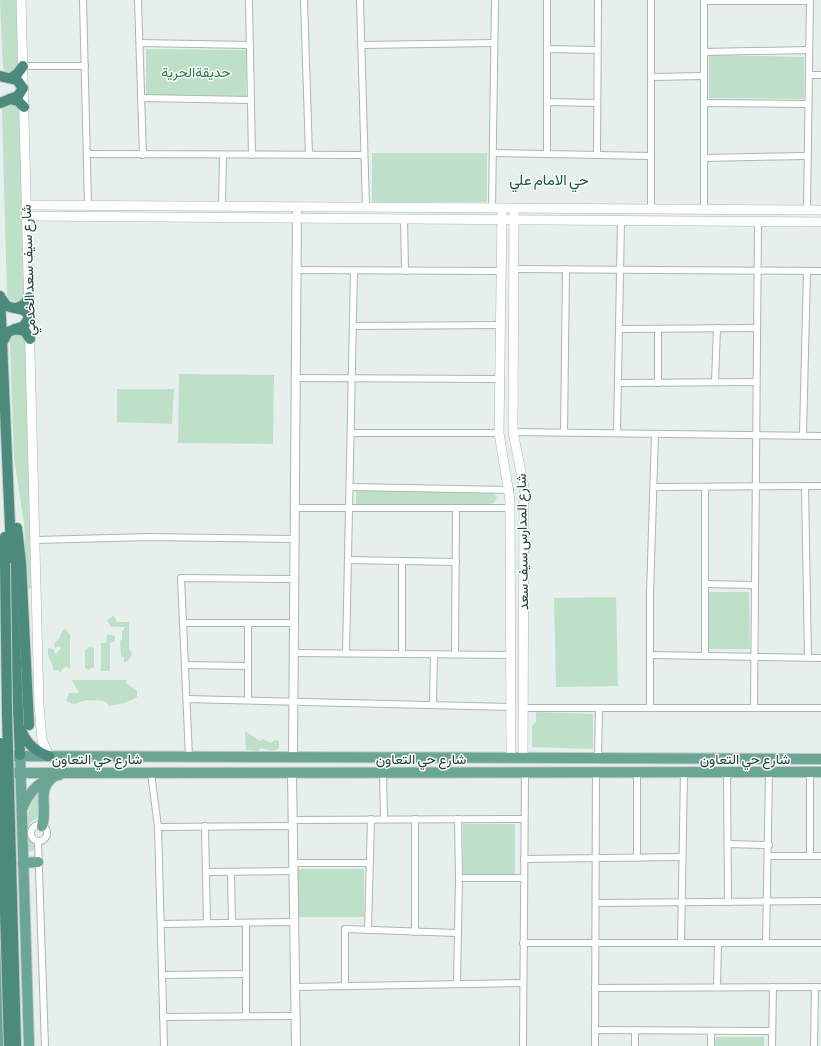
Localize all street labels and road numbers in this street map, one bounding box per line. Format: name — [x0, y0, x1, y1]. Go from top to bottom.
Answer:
street label: شارع سيف سعد الخدمي — [18, 204, 42, 336]
street label: شارع المدارس سيف سعد — [513, 473, 534, 610]
street label: شارع حي التعاون — [52, 751, 142, 771]
street label: شارع حي التعاون — [376, 751, 466, 771]
street label: شارع حي التعاون — [700, 751, 790, 771]

